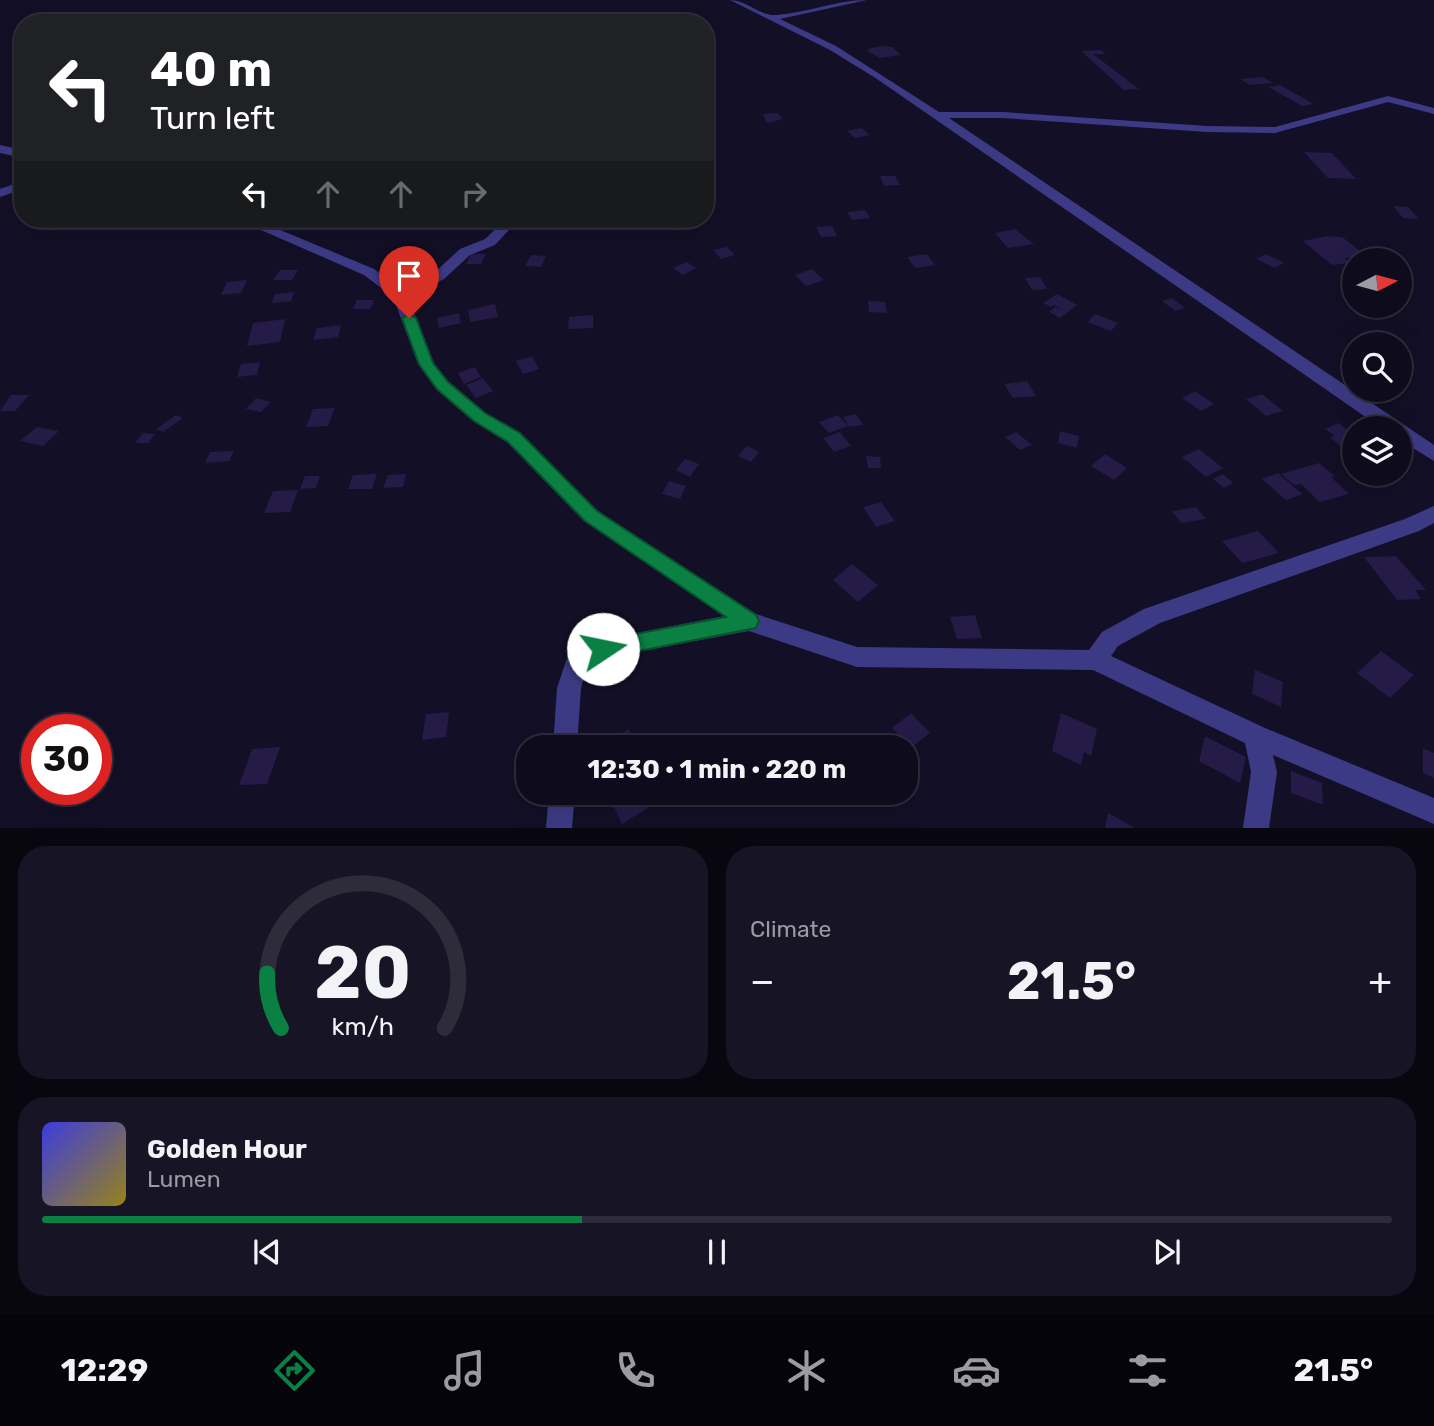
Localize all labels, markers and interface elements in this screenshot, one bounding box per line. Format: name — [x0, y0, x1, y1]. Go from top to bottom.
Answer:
text: 40 m — [150, 40, 272, 98]
icon: left — [35, 42, 126, 133]
text: Turn left — [150, 99, 275, 137]
icon: left — [236, 175, 274, 213]
icon: ahead — [309, 175, 347, 213]
icon: ahead — [382, 175, 420, 213]
icon: right — [455, 175, 493, 213]
pin — [379, 246, 439, 318]
north arrow — [1342, 248, 1412, 318]
map controls — [1342, 248, 1412, 486]
icon: arrive — [390, 257, 428, 295]
button: search — [1342, 332, 1412, 402]
button: layers — [1342, 416, 1412, 486]
position arrow — [566, 612, 640, 686]
speed limit sign: 30 — [21, 714, 112, 805]
text: 12:30 · 1 min · 220 m — [588, 754, 846, 785]
text: Climate — [750, 915, 831, 943]
text: 20 — [315, 931, 411, 1017]
text: 21.5° — [1007, 950, 1136, 1012]
text: − — [750, 958, 775, 1004]
text: + — [1368, 958, 1392, 1004]
text: km/h — [332, 1012, 394, 1041]
text: Golden Hour — [147, 1134, 307, 1165]
text: Lumen — [147, 1165, 221, 1193]
icon: previous — [248, 1233, 286, 1271]
icon: pause — [698, 1233, 736, 1271]
icon: next — [1148, 1233, 1186, 1271]
icon: directions — [270, 1346, 319, 1395]
icon: music — [440, 1346, 489, 1395]
icon: phone — [611, 1346, 660, 1395]
icon: climate — [782, 1346, 831, 1395]
icon: car — [952, 1346, 1001, 1395]
icon: filters — [1123, 1346, 1172, 1395]
text: 12:29 — [61, 1351, 148, 1389]
text: 21.5° — [1294, 1351, 1373, 1389]

